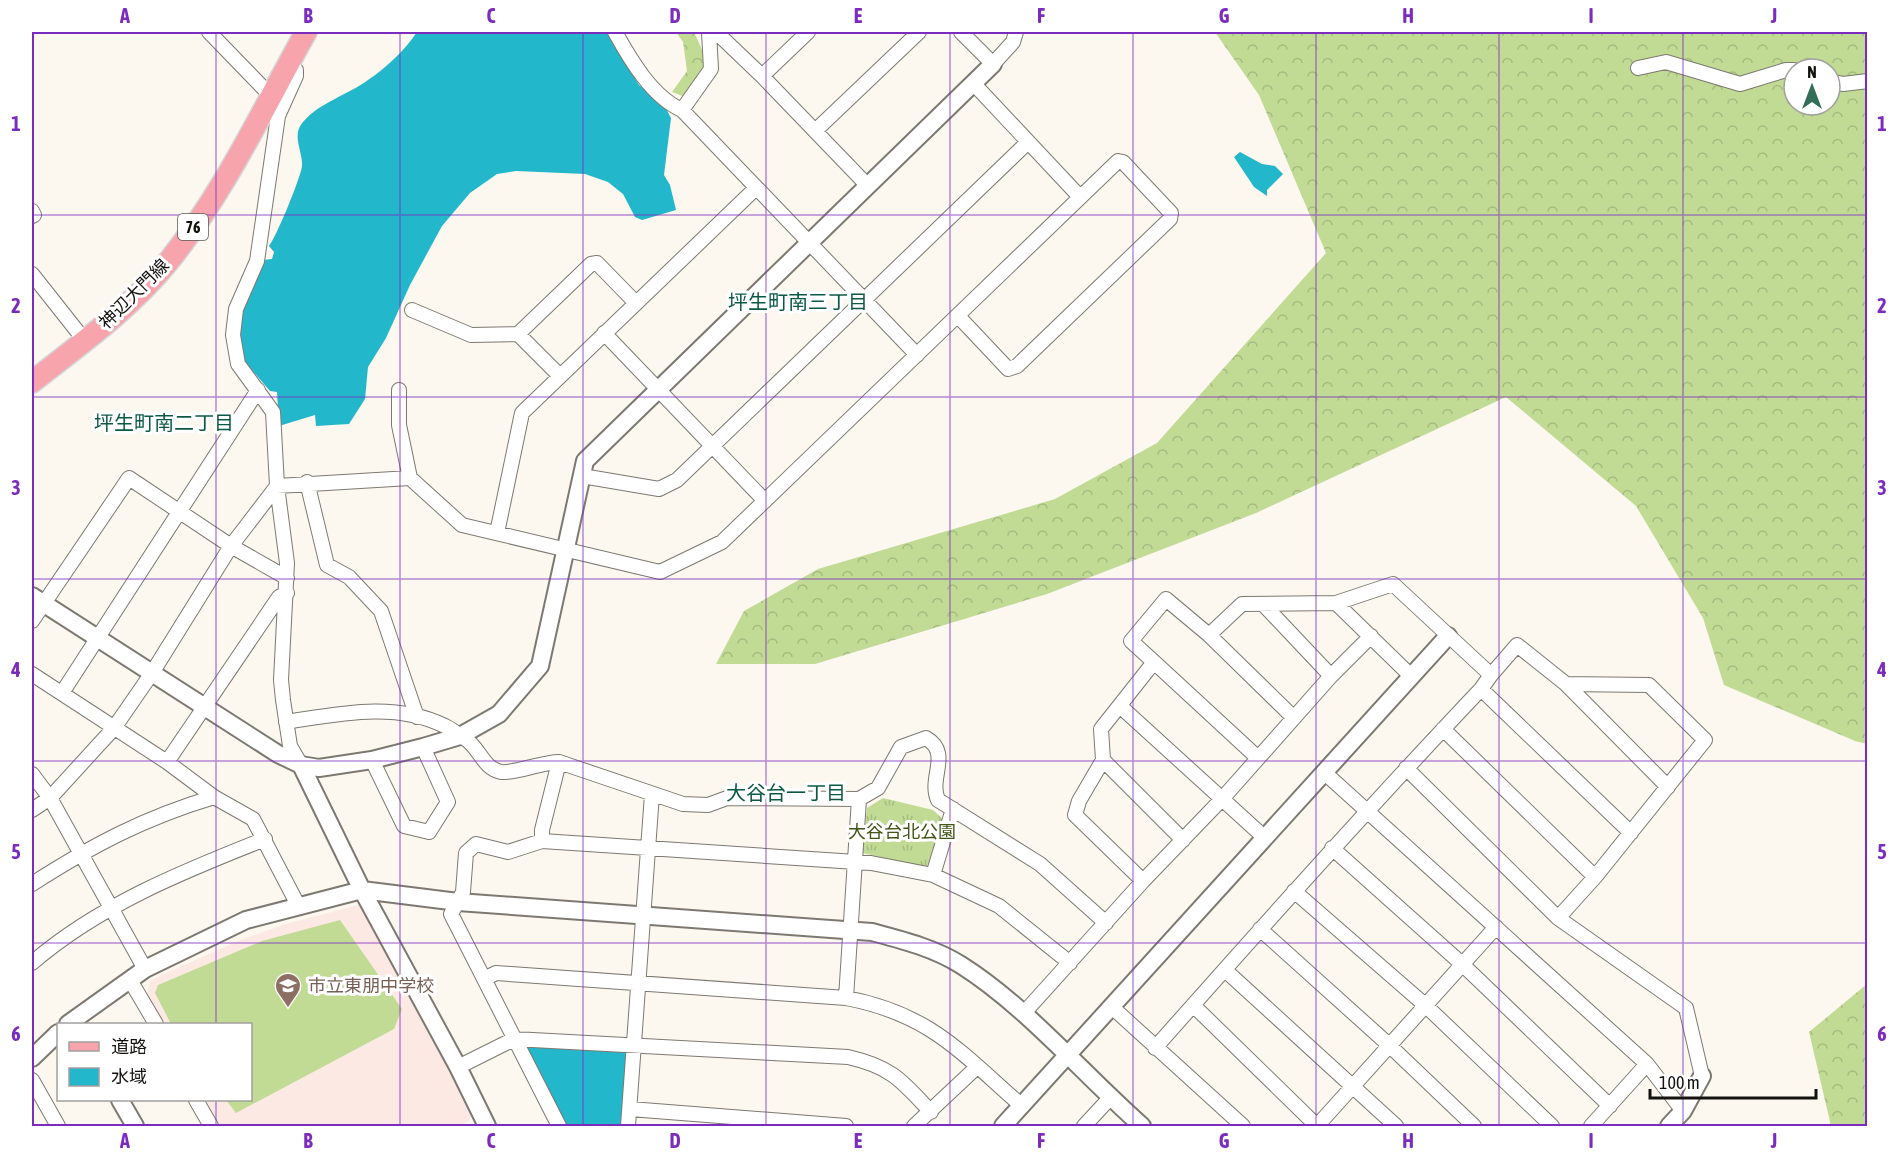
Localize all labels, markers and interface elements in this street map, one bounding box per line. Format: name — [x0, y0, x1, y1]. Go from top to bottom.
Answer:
text: A — [119, 4, 130, 27]
text: B — [303, 4, 313, 27]
text: C — [487, 4, 496, 27]
text: D — [669, 4, 681, 27]
text: E — [854, 4, 863, 27]
text: F — [1037, 4, 1045, 27]
text: G — [1219, 4, 1230, 27]
text: H — [1402, 4, 1414, 27]
text: I — [1588, 4, 1594, 27]
text: J — [1770, 4, 1777, 27]
north arrow — [1782, 57, 1842, 117]
text: N — [1807, 63, 1817, 81]
text: 1 — [11, 112, 21, 135]
text: 1 — [1877, 112, 1887, 135]
road number: 76 — [178, 214, 208, 240]
street label: 神辺大門線 — [94, 254, 173, 333]
district label: 坪生町南三丁目 — [728, 290, 868, 313]
text: 2 — [11, 294, 21, 317]
text: 2 — [1877, 294, 1887, 317]
district label: 坪生町南二丁目 — [94, 411, 234, 434]
text: 3 — [11, 476, 21, 499]
text: 3 — [1877, 476, 1887, 499]
text: 4 — [10, 658, 21, 681]
text: 4 — [1876, 658, 1887, 681]
district label: 大谷台一丁目 — [726, 781, 846, 804]
park label: 大谷台北公園 — [848, 821, 956, 842]
text: 5 — [11, 840, 21, 863]
text: 5 — [1877, 840, 1887, 863]
school or university icon: 市立東朋中学校 — [273, 971, 303, 1009]
place label: 市立東朋中学校 — [308, 975, 434, 996]
text: 6 — [11, 1022, 21, 1045]
text: 6 — [1877, 1022, 1887, 1045]
legend — [57, 1023, 252, 1101]
text: 道路 — [111, 1036, 147, 1057]
scale bar — [1650, 1062, 1816, 1100]
text: 水域 — [111, 1066, 147, 1087]
text: 100 m — [1659, 1072, 1700, 1093]
text: A — [119, 1129, 130, 1152]
text: B — [303, 1129, 313, 1152]
text: C — [487, 1129, 496, 1152]
text: D — [669, 1129, 681, 1152]
text: E — [854, 1129, 863, 1152]
text: F — [1037, 1129, 1045, 1152]
text: G — [1219, 1129, 1230, 1152]
text: H — [1402, 1129, 1414, 1152]
text: I — [1588, 1129, 1594, 1152]
text: J — [1770, 1129, 1777, 1152]

